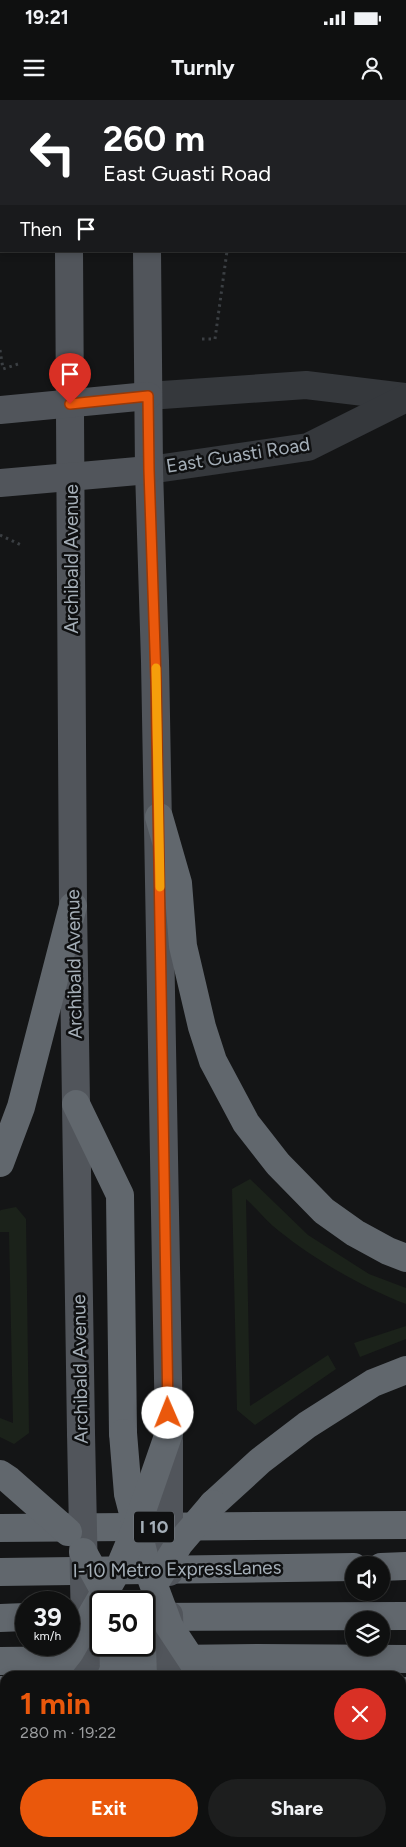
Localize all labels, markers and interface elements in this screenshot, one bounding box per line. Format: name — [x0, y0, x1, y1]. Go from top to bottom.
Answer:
text: 19:21 — [25, 6, 69, 29]
icon: menu — [20, 54, 48, 82]
text: Turnly — [171, 54, 235, 81]
icon: person — [358, 54, 386, 82]
text: 260 m — [103, 118, 205, 160]
icon: left — [20, 120, 85, 185]
text: East Guasti Road — [103, 160, 271, 187]
icon: arrive — [72, 215, 100, 243]
text: Then — [20, 218, 62, 241]
pin — [49, 353, 91, 404]
icon: arrive — [56, 360, 84, 388]
street label: East Guasti Road — [164, 432, 312, 478]
street label: Archibald Avenue — [60, 484, 83, 634]
street label: Archibald Avenue — [61, 889, 87, 1039]
street label: Archibald Avenue — [67, 1294, 93, 1444]
position arrow — [141, 1386, 193, 1438]
road number: I 10 — [134, 1511, 174, 1542]
street label: I-10 Metro ExpressLanes — [72, 1556, 282, 1582]
map controls — [345, 1556, 390, 1656]
button: sound — [345, 1556, 390, 1601]
speed limit sign: 50 — [90, 1591, 155, 1656]
text: 39 — [33, 1602, 62, 1632]
button: layers — [345, 1611, 390, 1656]
text: km/h — [34, 1629, 61, 1643]
text: 1 min — [20, 1685, 91, 1722]
button: close — [334, 1688, 386, 1740]
text: 280 m · 19:22 — [20, 1723, 116, 1742]
button: Exit — [20, 1779, 198, 1837]
button: Share — [208, 1779, 386, 1837]

